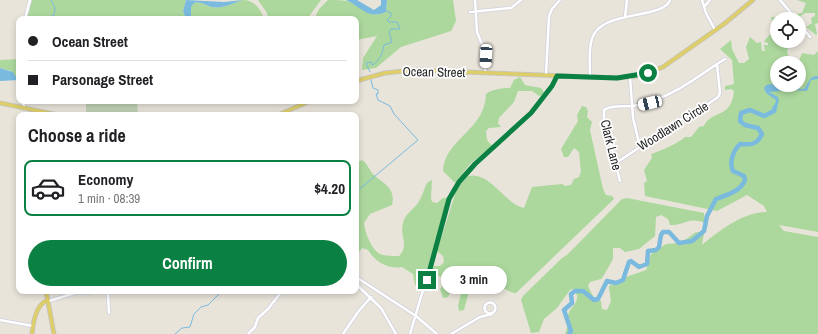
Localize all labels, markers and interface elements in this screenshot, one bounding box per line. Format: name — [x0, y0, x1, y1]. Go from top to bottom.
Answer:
map controls — [770, 12, 806, 92]
button: locate — [770, 12, 806, 48]
text: Ocean Street — [52, 31, 128, 52]
car — [479, 44, 493, 68]
button: layers — [770, 56, 806, 92]
street label: Ocean Street — [402, 63, 466, 81]
route start — [639, 64, 657, 82]
text: Parsonage Street — [52, 69, 153, 90]
car — [637, 94, 663, 112]
street label: Woodlawn Circle — [634, 97, 712, 155]
street label: Clark Lane — [597, 118, 625, 172]
text: Choose a ride — [28, 123, 126, 148]
text: Economy — [78, 169, 133, 190]
icon: car — [30, 170, 66, 206]
text: $4.20 — [314, 178, 345, 199]
text: 1 min · 08:39 — [78, 190, 140, 207]
button: Confirm — [28, 240, 347, 286]
callout: 3 min — [441, 266, 507, 294]
route end — [418, 271, 436, 289]
text: 3 min — [460, 271, 488, 288]

